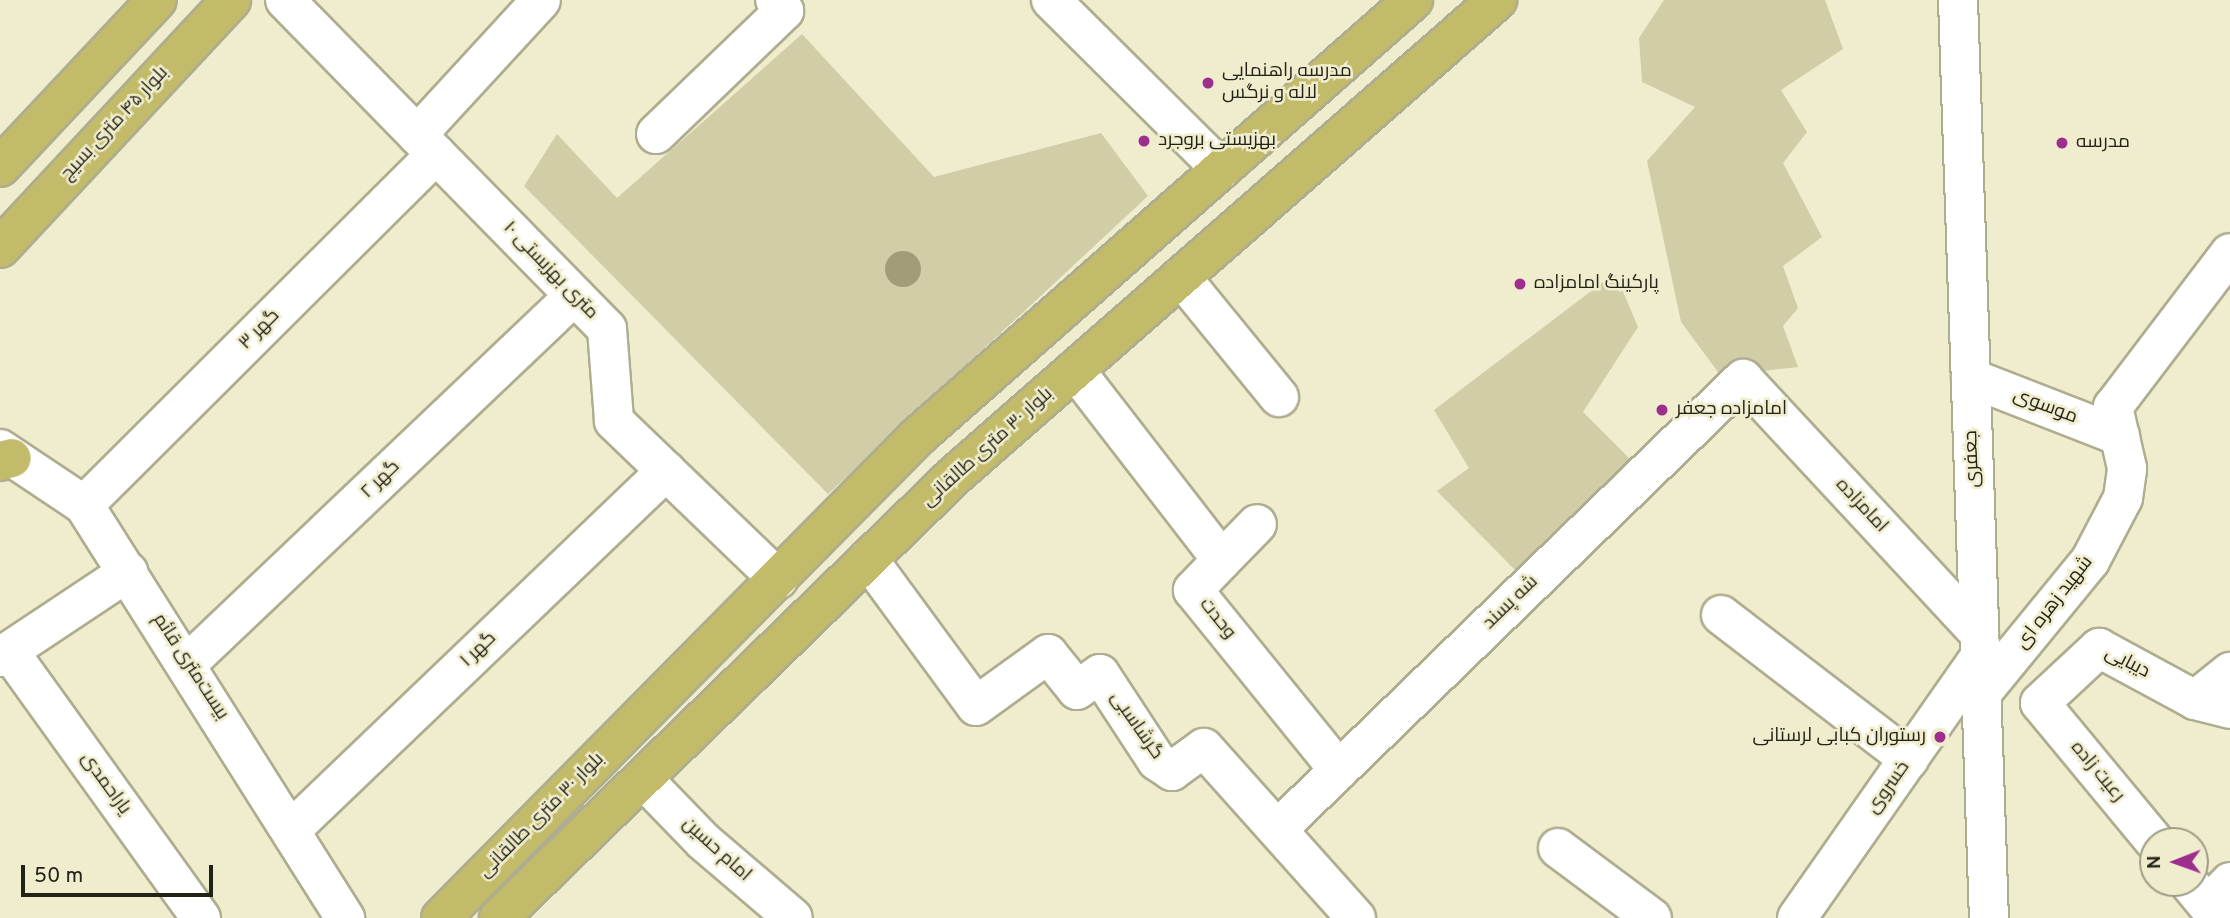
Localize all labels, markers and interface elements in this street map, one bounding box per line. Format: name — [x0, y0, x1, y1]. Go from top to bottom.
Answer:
place label: مدرسه راهنمایی لاله و نرگس — [1222, 61, 1352, 105]
street label: بلوار ۴۵ متری بسیج — [56, 62, 174, 186]
marker: مدرسه راهنمایی لاله و نرگس — [1200, 75, 1216, 91]
place label: بهزیستی بروجرد — [1158, 130, 1276, 152]
place label: مدرسه — [2076, 132, 2130, 154]
marker: بهزیستی بروجرد — [1136, 133, 1152, 149]
marker: مدرسه — [2054, 135, 2070, 151]
street label: ۱۰ متری بهزیستی — [498, 217, 602, 325]
place label: پارکینگ امامزاده — [1534, 273, 1659, 295]
marker: پارکینگ امامزاده — [1512, 276, 1528, 292]
street label: گهر ۳ — [235, 305, 285, 355]
street label: بلوار ۳۰ متری طالقانی — [918, 383, 1058, 513]
street label: موسوی — [2010, 384, 2080, 430]
place label: امامزاده جعفر — [1676, 399, 1787, 421]
marker: امامزاده جعفر — [1654, 402, 1670, 418]
street label: جعفری — [1961, 430, 1985, 488]
street label: گهر ۲ — [357, 456, 405, 504]
street label: امامزاده — [1830, 474, 1892, 538]
street label: شهید زهره ای — [2012, 552, 2098, 654]
street label: شه پسند — [1479, 571, 1543, 635]
street label: وحدت — [1194, 594, 1240, 644]
street label: بیست‌متری قائم — [147, 610, 233, 724]
street label: گهر ۱ — [456, 627, 502, 673]
street label: دیبایی — [2101, 642, 2153, 684]
street label: گرشاسبی — [1104, 688, 1168, 764]
place label: رستوران کبابی لرستانی — [1752, 726, 1926, 748]
marker: رستوران کبابی لرستانی — [1932, 729, 1948, 745]
street label: رعیت زاده — [2065, 737, 2129, 807]
street label: یاراحمدی — [75, 748, 135, 820]
street label: بلوار ۳۰ متری طالقانی — [475, 749, 609, 883]
street label: خسروی — [1863, 757, 1915, 819]
street label: امام حسین — [677, 813, 755, 887]
north arrow — [2139, 827, 2209, 897]
scale bar — [24, 852, 217, 896]
text: N — [2143, 855, 2167, 869]
text: 50 m — [34, 863, 83, 890]

